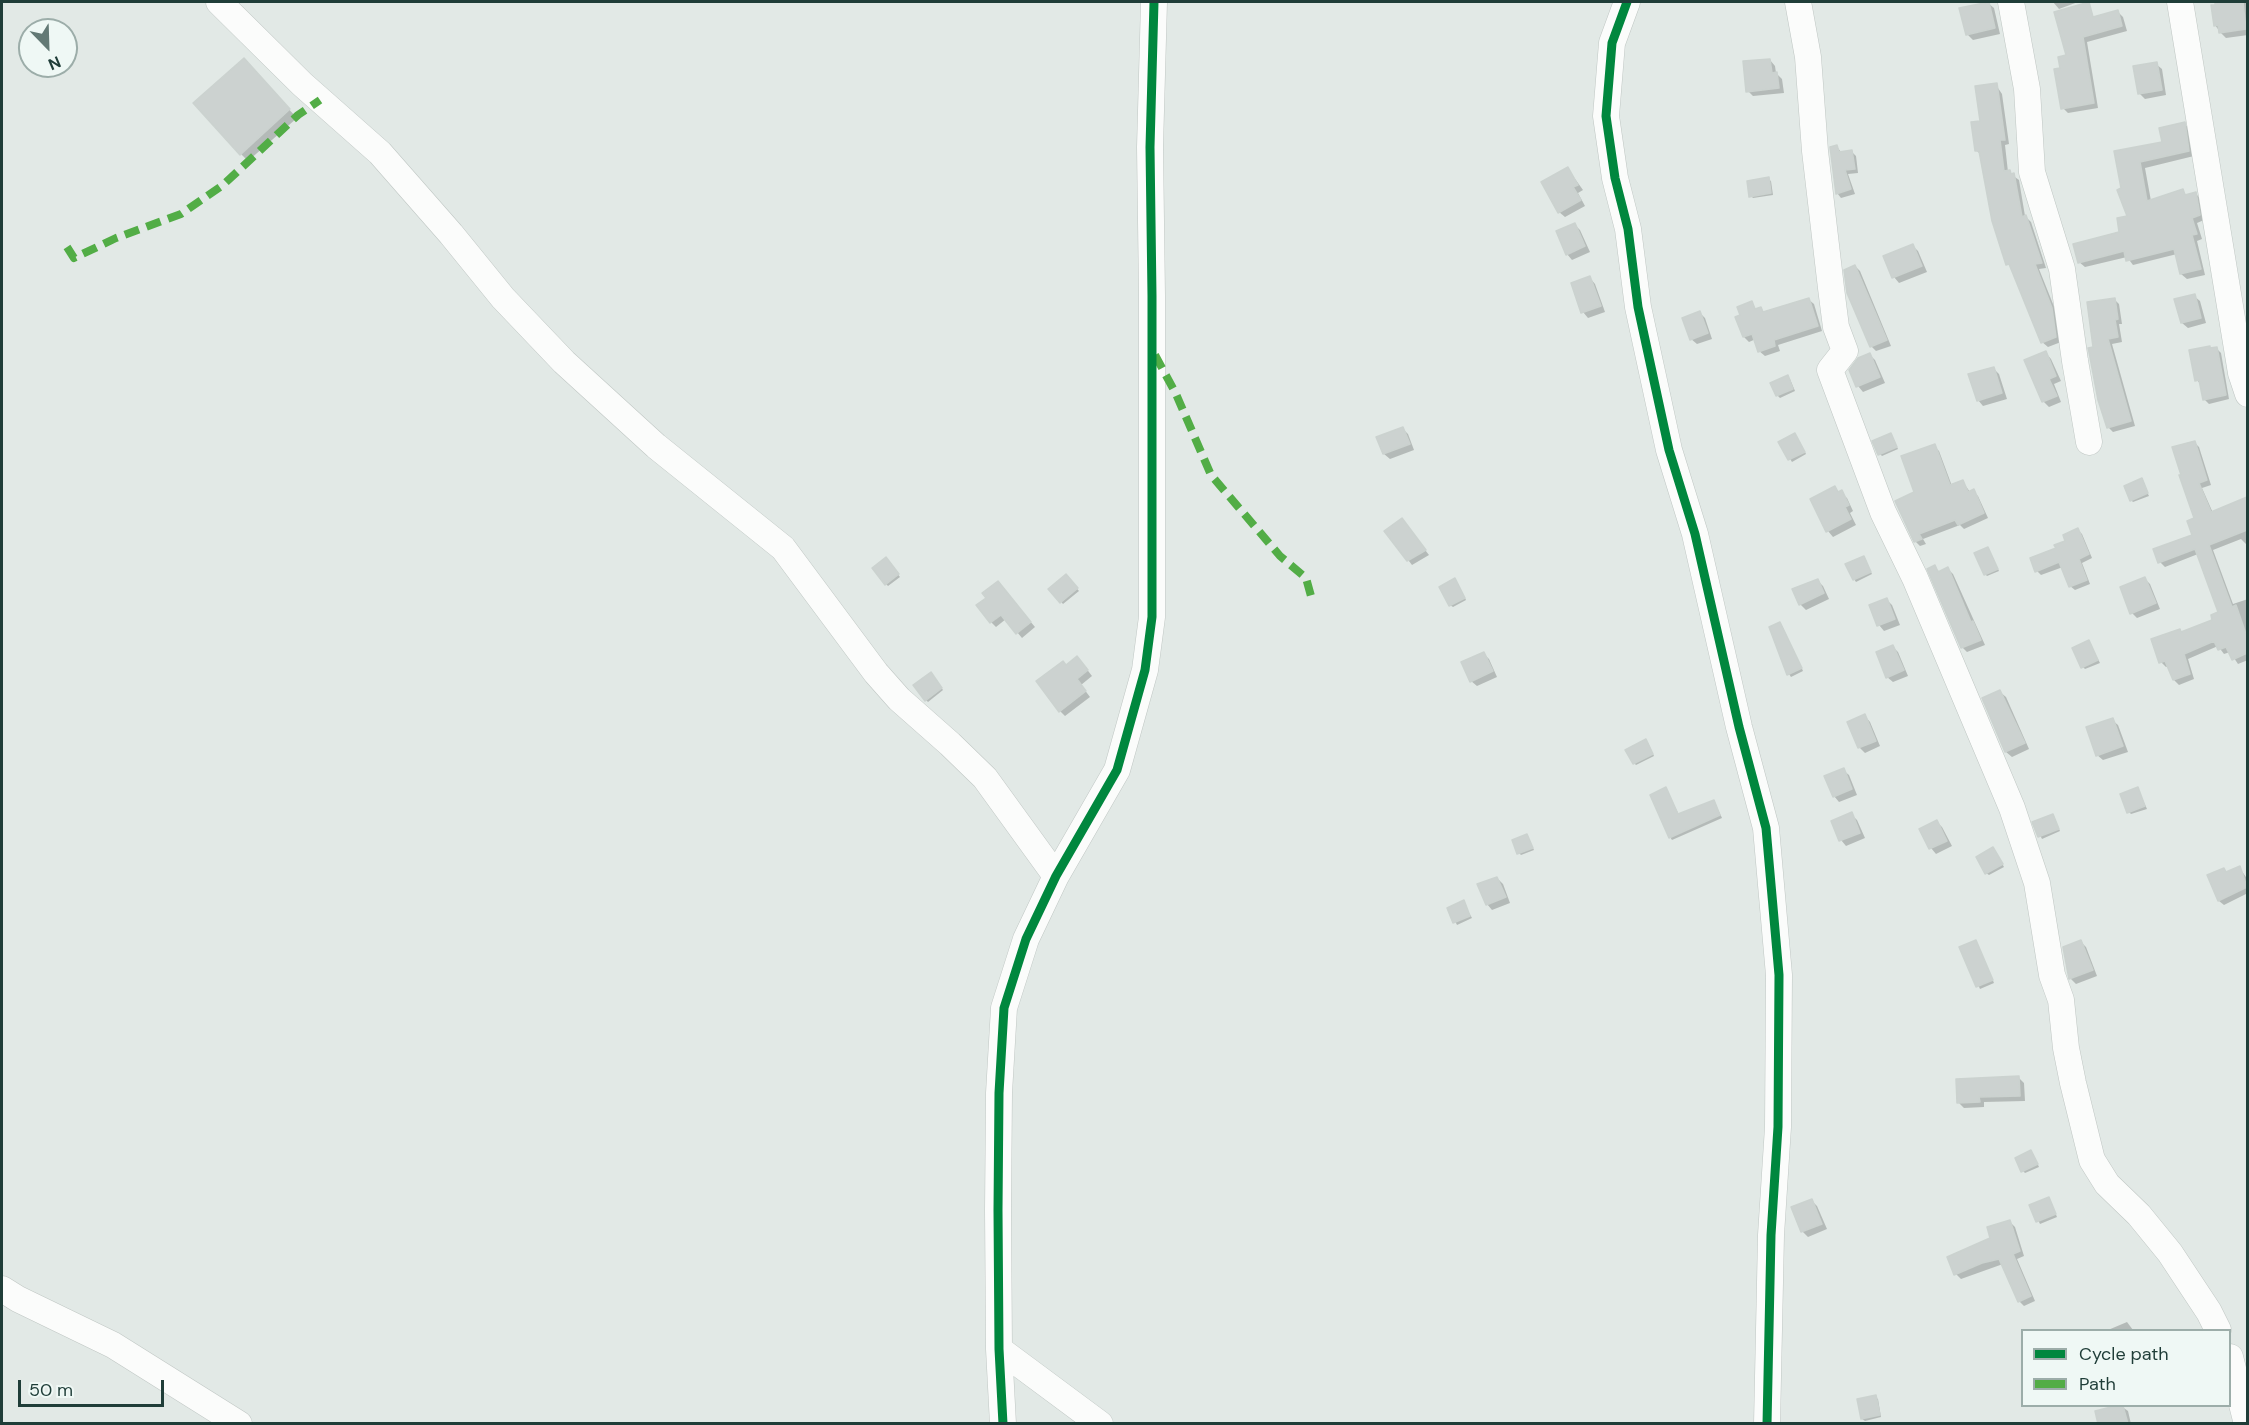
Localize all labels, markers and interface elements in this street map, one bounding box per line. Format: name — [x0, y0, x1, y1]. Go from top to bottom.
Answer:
north arrow — [18, 18, 78, 78]
text: N — [45, 51, 64, 75]
legend — [2021, 1329, 2231, 1407]
text: Cycle path — [2079, 1342, 2169, 1366]
scale bar — [21, 1368, 166, 1406]
text: Path — [2079, 1372, 2116, 1396]
text: 50 m — [29, 1378, 73, 1402]

